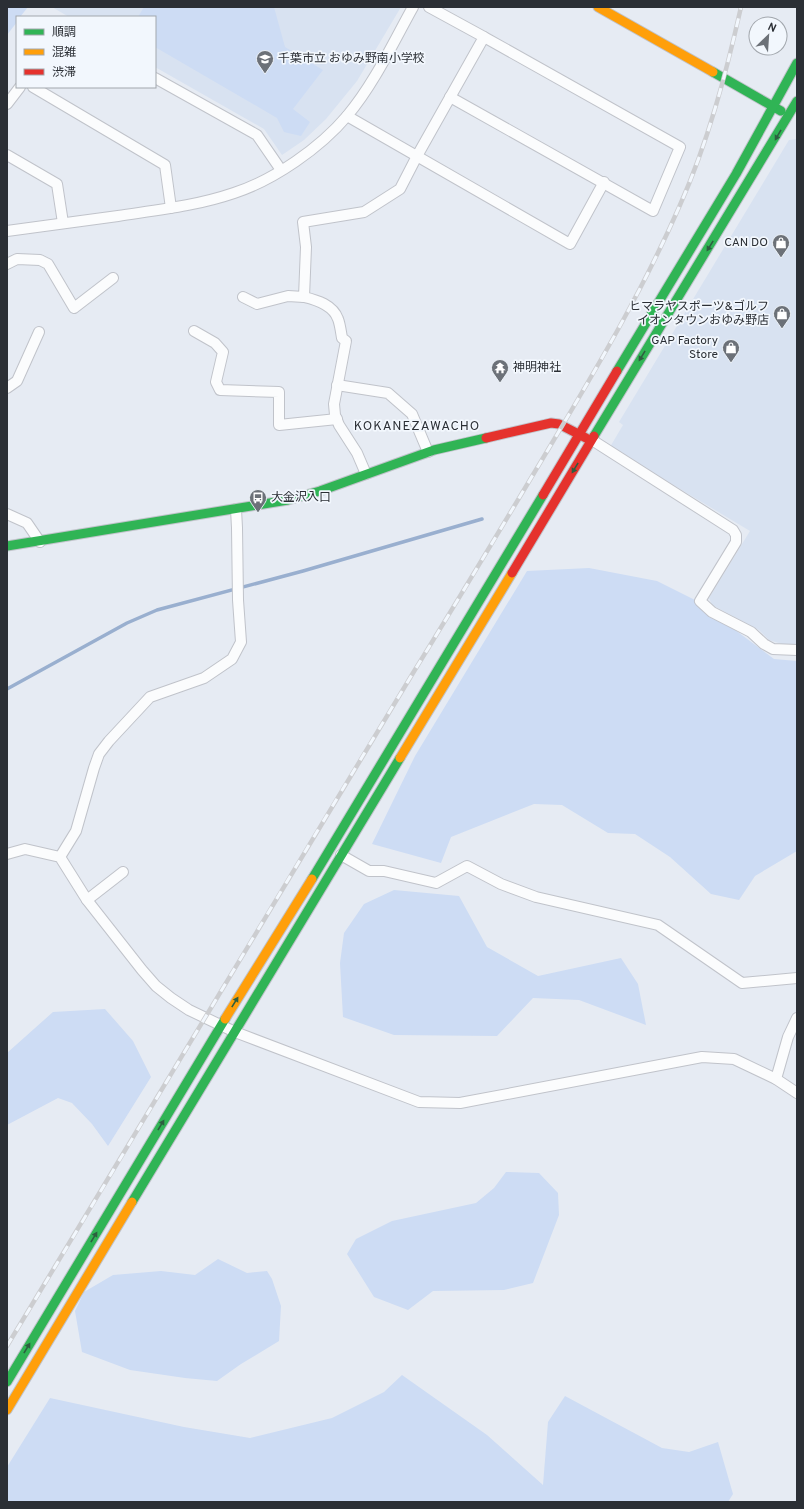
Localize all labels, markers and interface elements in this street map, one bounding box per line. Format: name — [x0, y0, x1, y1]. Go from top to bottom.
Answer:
legend — [16, 16, 156, 88]
north arrow — [748, 16, 788, 56]
text: N — [765, 20, 778, 36]
text: 順調 — [52, 25, 76, 41]
text: 混雑 — [52, 45, 76, 61]
school or university icon: 千葉市立 おゆみ野南小学校 — [255, 49, 275, 74]
place label: 千葉市立 おゆみ野南小学校 — [278, 51, 425, 67]
text: 渋滞 — [52, 65, 76, 81]
one-way arrow — [774, 129, 781, 141]
shop icon: CAN DO — [771, 233, 791, 258]
place label: CAN DO — [724, 235, 768, 251]
one-way arrow — [706, 241, 714, 251]
place label: ヒマラヤスポーツ&ゴルフ イオンタウンおゆみ野店 — [629, 299, 769, 329]
shop icon: ヒマラヤスポーツ&ゴルフ イオンタウンおゆみ野店 — [772, 304, 792, 329]
place label: GAP Factory Store — [651, 333, 718, 363]
shop icon: GAP Factory Store — [721, 338, 741, 363]
one-way arrow — [638, 350, 645, 362]
temple icon: 神明神社 — [490, 358, 510, 383]
place label: 神明神社 — [513, 360, 561, 376]
district label: KOKANEZAWACHO — [354, 419, 480, 435]
one-way arrow — [571, 463, 579, 473]
bus stop icon: 大金沢入口 — [248, 488, 268, 513]
place label: 大金沢入口 — [271, 490, 331, 506]
one-way arrow — [231, 997, 239, 1007]
one-way arrow — [157, 1119, 164, 1131]
one-way arrow — [90, 1232, 98, 1242]
one-way arrow — [23, 1343, 31, 1353]

